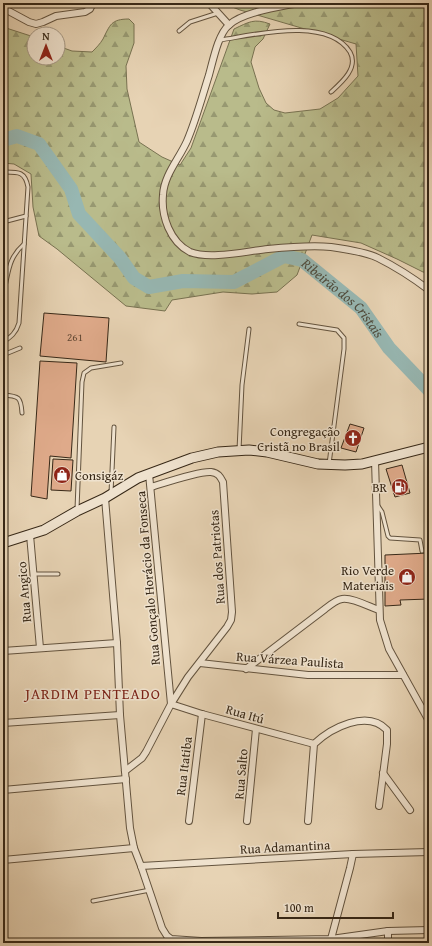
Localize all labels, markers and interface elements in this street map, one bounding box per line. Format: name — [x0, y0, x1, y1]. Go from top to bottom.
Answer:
north arrow — [26, 26, 66, 66]
text: N — [42, 28, 50, 44]
water label: Ribeirão dos Cristais — [296, 253, 389, 342]
house number: 261 — [67, 329, 83, 345]
place label: Congregação Cristã no Brasil — [257, 422, 340, 456]
church icon: Congregação Cristã no Brasil — [343, 428, 363, 448]
shop icon: Consigáz — [52, 465, 72, 485]
place label: Consigáz — [75, 466, 123, 485]
fuel station icon: BR — [390, 477, 410, 497]
place label: BR — [372, 478, 388, 497]
street label: Rua Gonçalo Horácio da Fonseca — [131, 489, 165, 666]
street label: Rua dos Patriotas — [204, 509, 230, 605]
street label: Rua Angico — [12, 560, 36, 623]
place label: Rio Verde Materiais — [341, 561, 394, 595]
shop icon: Rio Verde Materiais — [397, 567, 417, 587]
street label: Rua Várzea Paulista — [236, 647, 345, 673]
district label: JARDIM PENTEADO — [23, 683, 161, 704]
street label: Rua Itú — [224, 699, 266, 729]
street label: Rua Itatiba — [171, 735, 197, 797]
street label: Rua Salto — [229, 747, 253, 800]
street label: Rua Adamantina — [239, 835, 331, 859]
scale bar — [278, 894, 393, 920]
text: 100 m — [284, 899, 314, 916]

